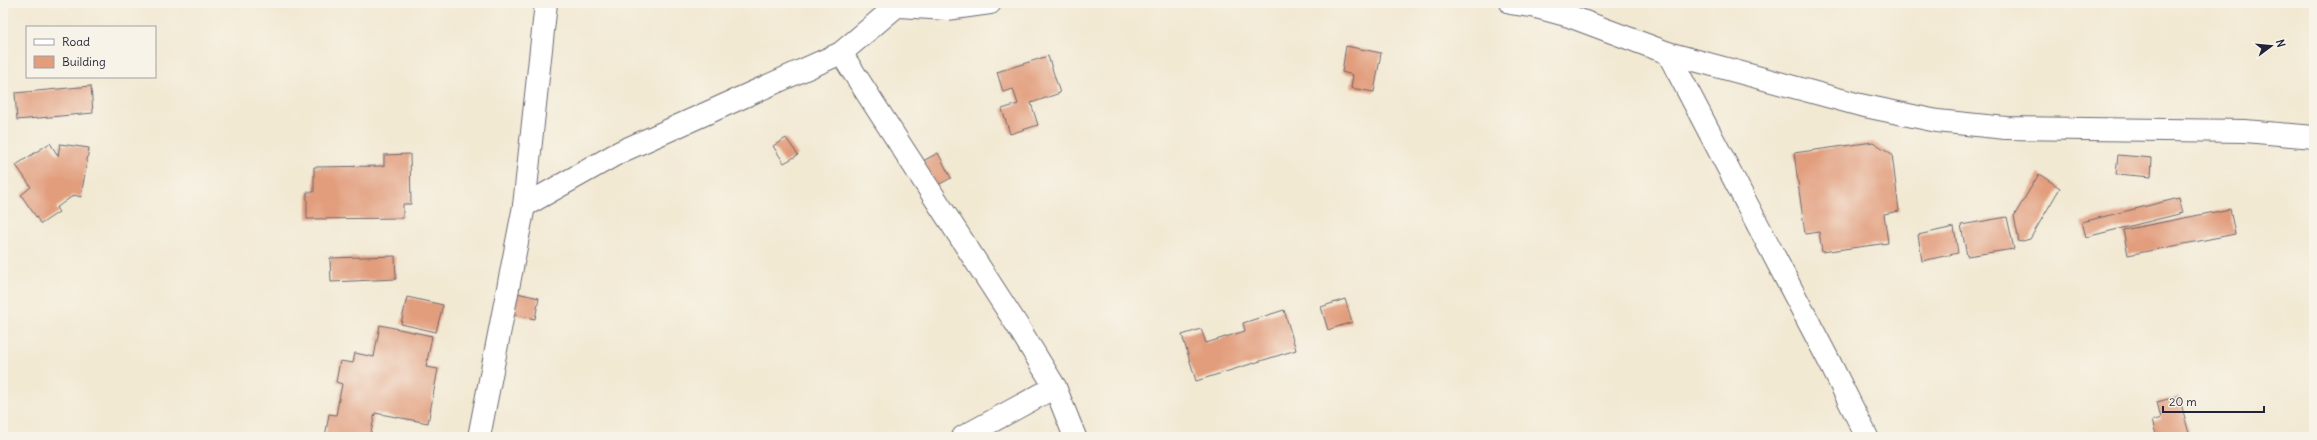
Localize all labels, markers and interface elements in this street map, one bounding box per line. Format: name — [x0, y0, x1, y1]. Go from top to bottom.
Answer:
legend — [26, 26, 156, 78]
north arrow — [2251, 26, 2291, 66]
text: Road — [62, 34, 90, 49]
text: N — [2273, 38, 2288, 49]
text: Building — [62, 54, 106, 69]
scale bar — [2163, 388, 2264, 414]
text: 20 m — [2169, 394, 2197, 409]

